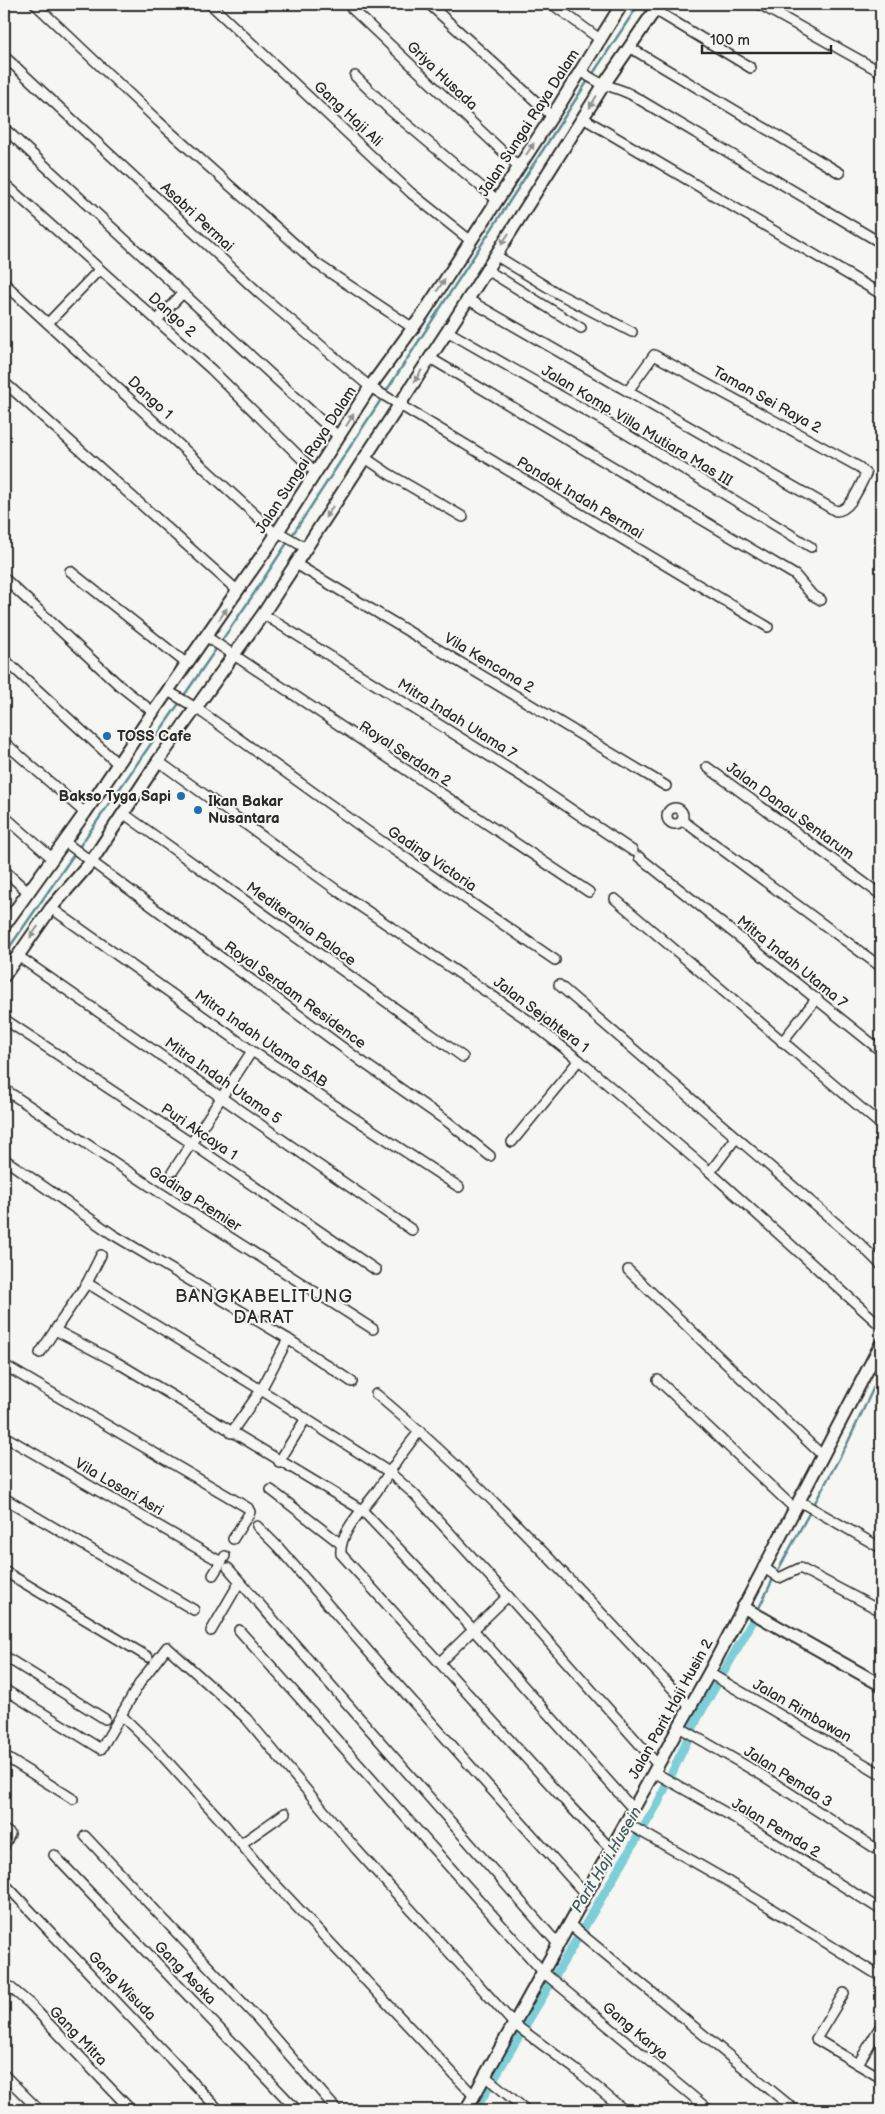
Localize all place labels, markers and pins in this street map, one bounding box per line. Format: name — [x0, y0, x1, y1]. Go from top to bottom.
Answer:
place label: TOSS Cafe — [117, 727, 192, 746]
marker: TOSS Cafe — [101, 730, 113, 742]
place label: Bakso Tyga Sapi — [59, 787, 171, 806]
marker: Bakso Tyga Sapi — [175, 790, 187, 802]
place label: Ikan Bakar Nusantara — [208, 792, 284, 828]
marker: Ikan Bakar Nusantara — [192, 804, 204, 816]

